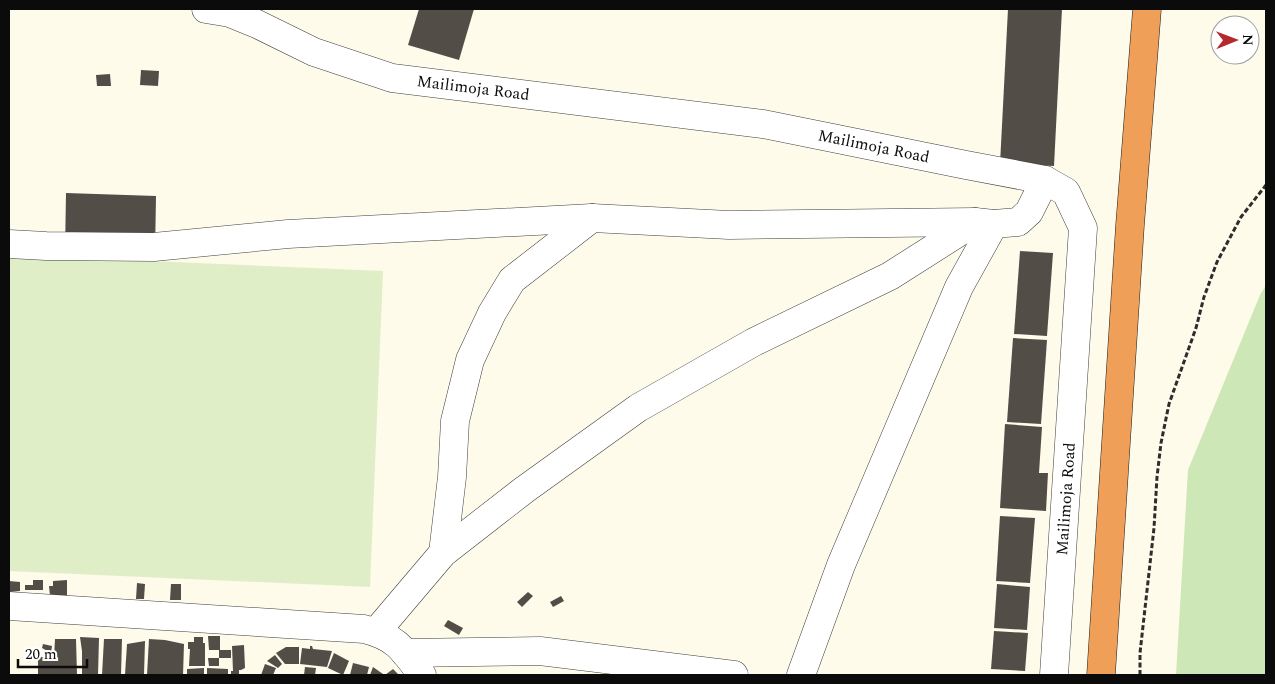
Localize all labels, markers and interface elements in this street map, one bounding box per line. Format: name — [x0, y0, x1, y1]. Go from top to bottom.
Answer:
north arrow — [1210, 15, 1260, 65]
text: N — [1237, 34, 1258, 46]
street label: Mailimoja Road — [415, 69, 531, 107]
street label: Mailimoja Road — [816, 123, 932, 169]
street label: Mailimoja Road — [1050, 442, 1082, 556]
scale bar — [18, 636, 86, 668]
text: 20 m — [25, 643, 57, 666]

